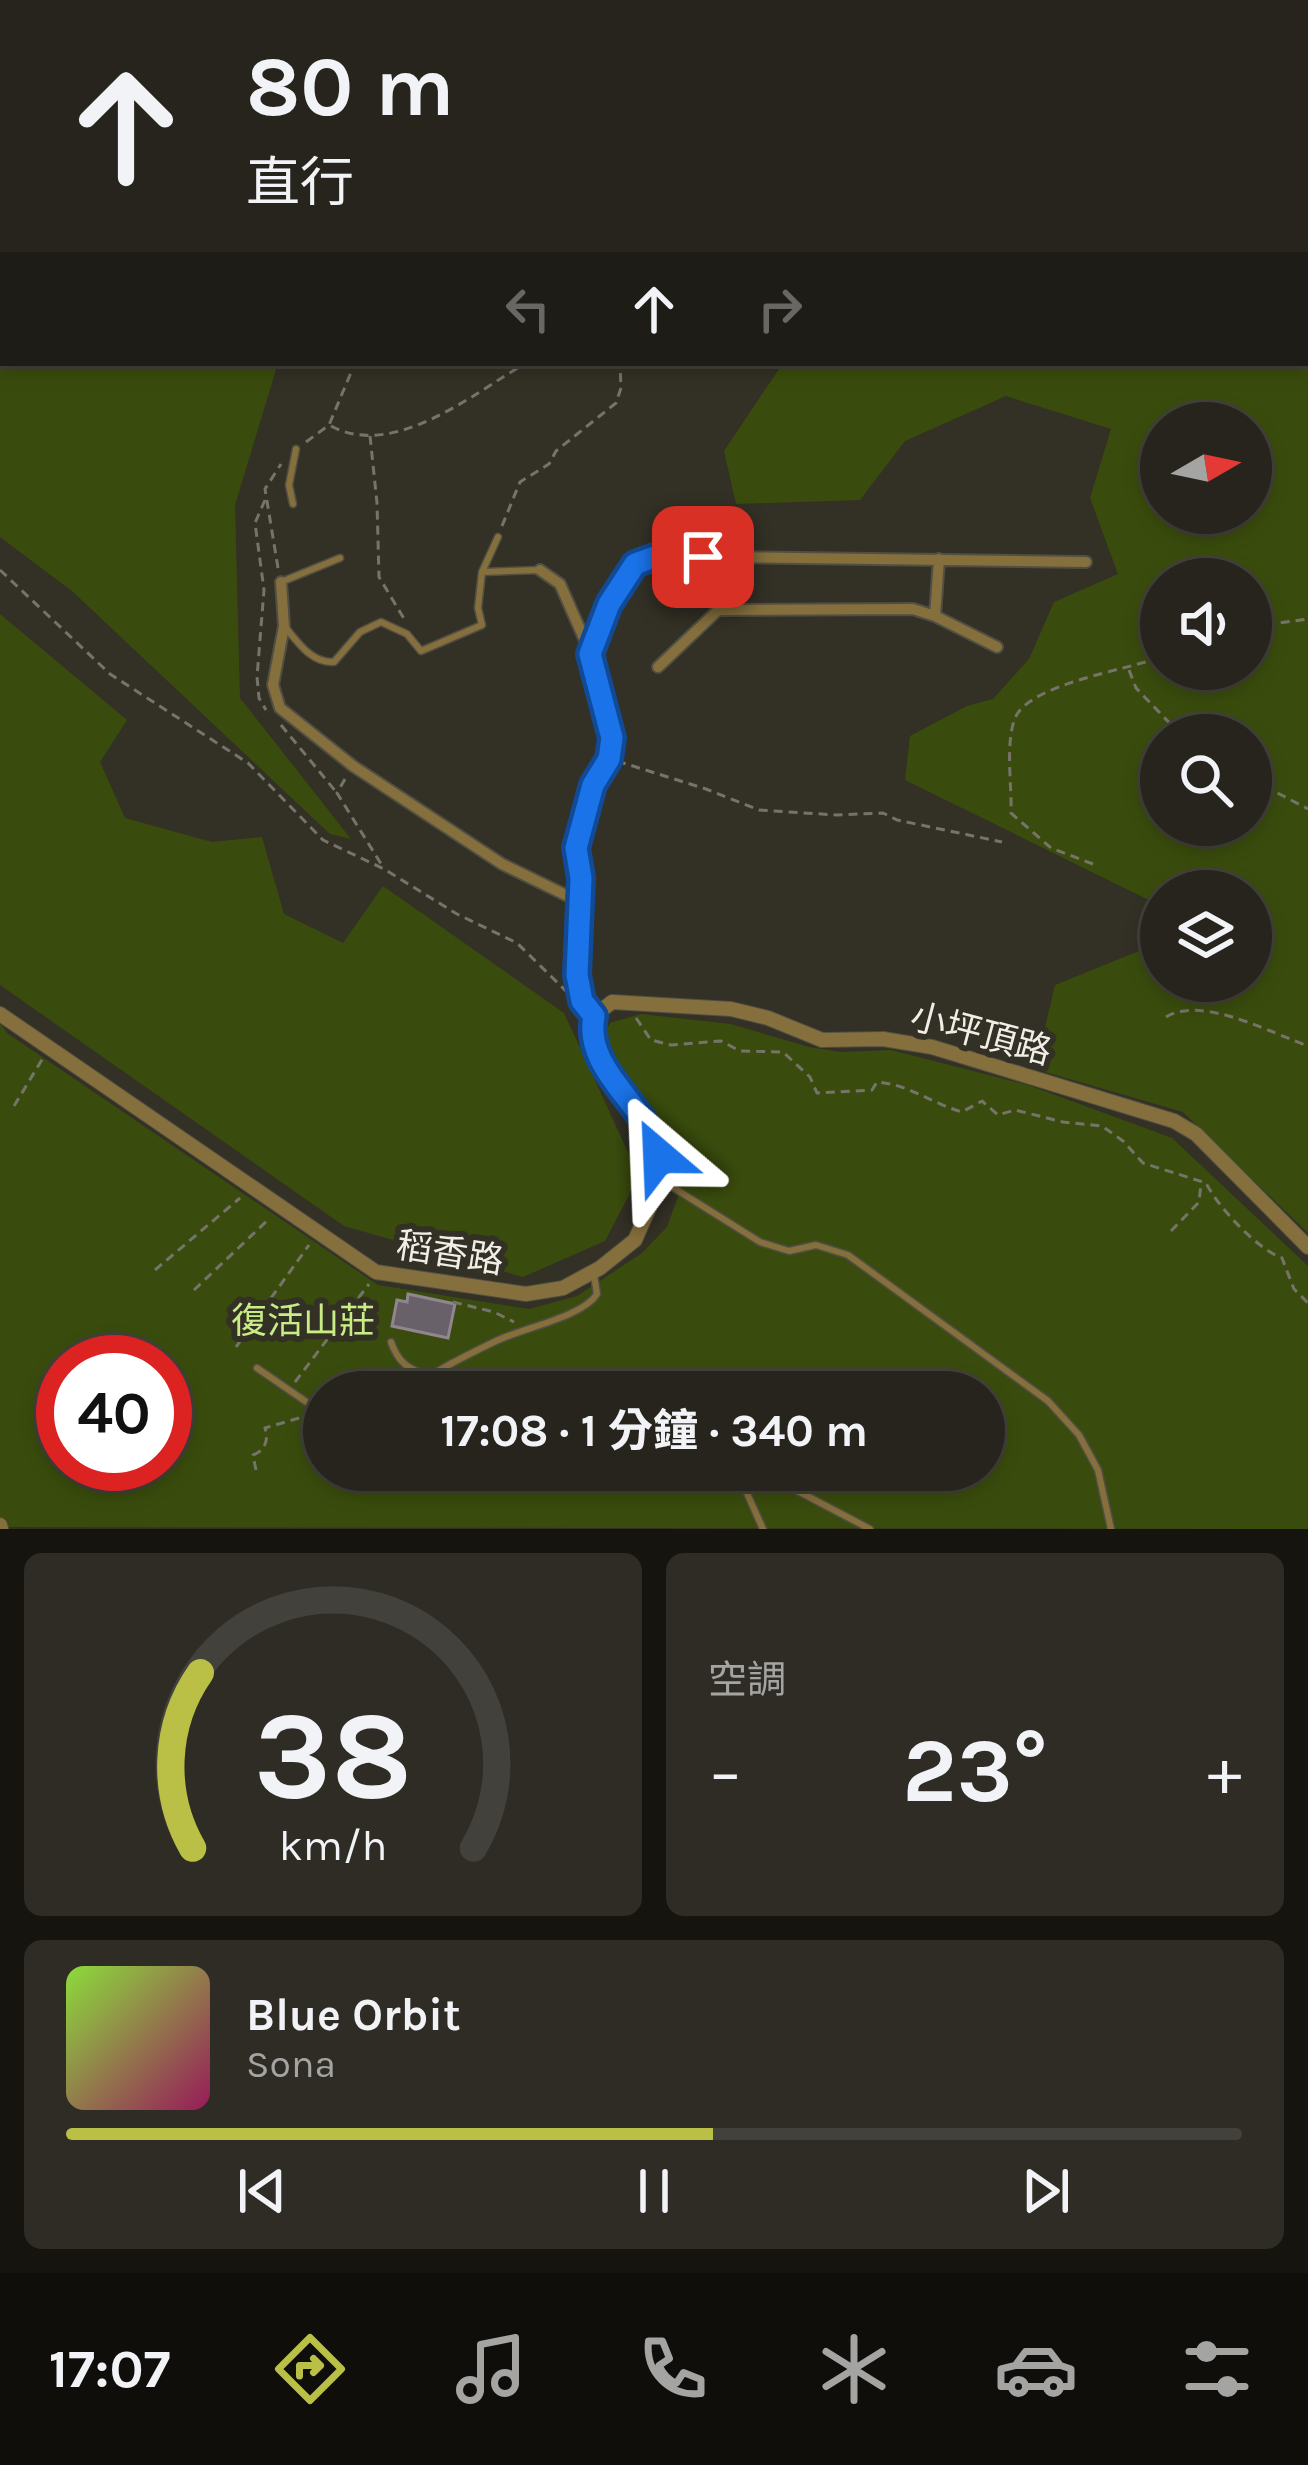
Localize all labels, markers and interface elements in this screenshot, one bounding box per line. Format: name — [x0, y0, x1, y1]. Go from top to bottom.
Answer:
text: 80 m — [246, 38, 454, 136]
icon: ahead — [48, 48, 204, 204]
text: 直行 — [246, 151, 354, 215]
icon: left — [495, 276, 561, 342]
icon: ahead — [621, 276, 687, 342]
icon: right — [747, 276, 813, 342]
north arrow — [1140, 402, 1272, 534]
map controls — [1140, 402, 1272, 1002]
pin — [652, 506, 754, 608]
icon: arrive — [670, 524, 736, 590]
button: sound — [1140, 558, 1272, 690]
button: search — [1140, 714, 1272, 846]
button: layers — [1140, 870, 1272, 1002]
street label: 小坪頂路 — [906, 995, 1056, 1073]
position arrow — [596, 1093, 722, 1219]
street label: 稻香路 — [393, 1224, 507, 1282]
park label: 復活山莊 — [231, 1300, 375, 1342]
speed limit sign: 40 — [36, 1335, 192, 1491]
text: 17:08 · 1 分鐘 · 340 m — [440, 1405, 868, 1457]
text: 空調 — [708, 1657, 786, 1703]
text: 38 — [254, 1683, 412, 1828]
text: 23° — [902, 1718, 1048, 1824]
text: − — [708, 1733, 743, 1811]
text: + — [1207, 1733, 1242, 1811]
text: km/h — [279, 1820, 387, 1870]
text: Blue Orbit — [246, 1989, 461, 2041]
text: Sona — [246, 2041, 336, 2087]
icon: previous — [229, 2158, 295, 2224]
icon: pause — [621, 2158, 687, 2224]
icon: next — [1013, 2158, 1079, 2224]
icon: directions — [268, 2327, 352, 2411]
icon: music — [449, 2327, 533, 2411]
icon: phone — [631, 2327, 715, 2411]
icon: climate — [812, 2327, 896, 2411]
icon: car — [994, 2327, 1078, 2411]
icon: filters — [1175, 2327, 1259, 2411]
text: 17:07 — [49, 2337, 170, 2401]

